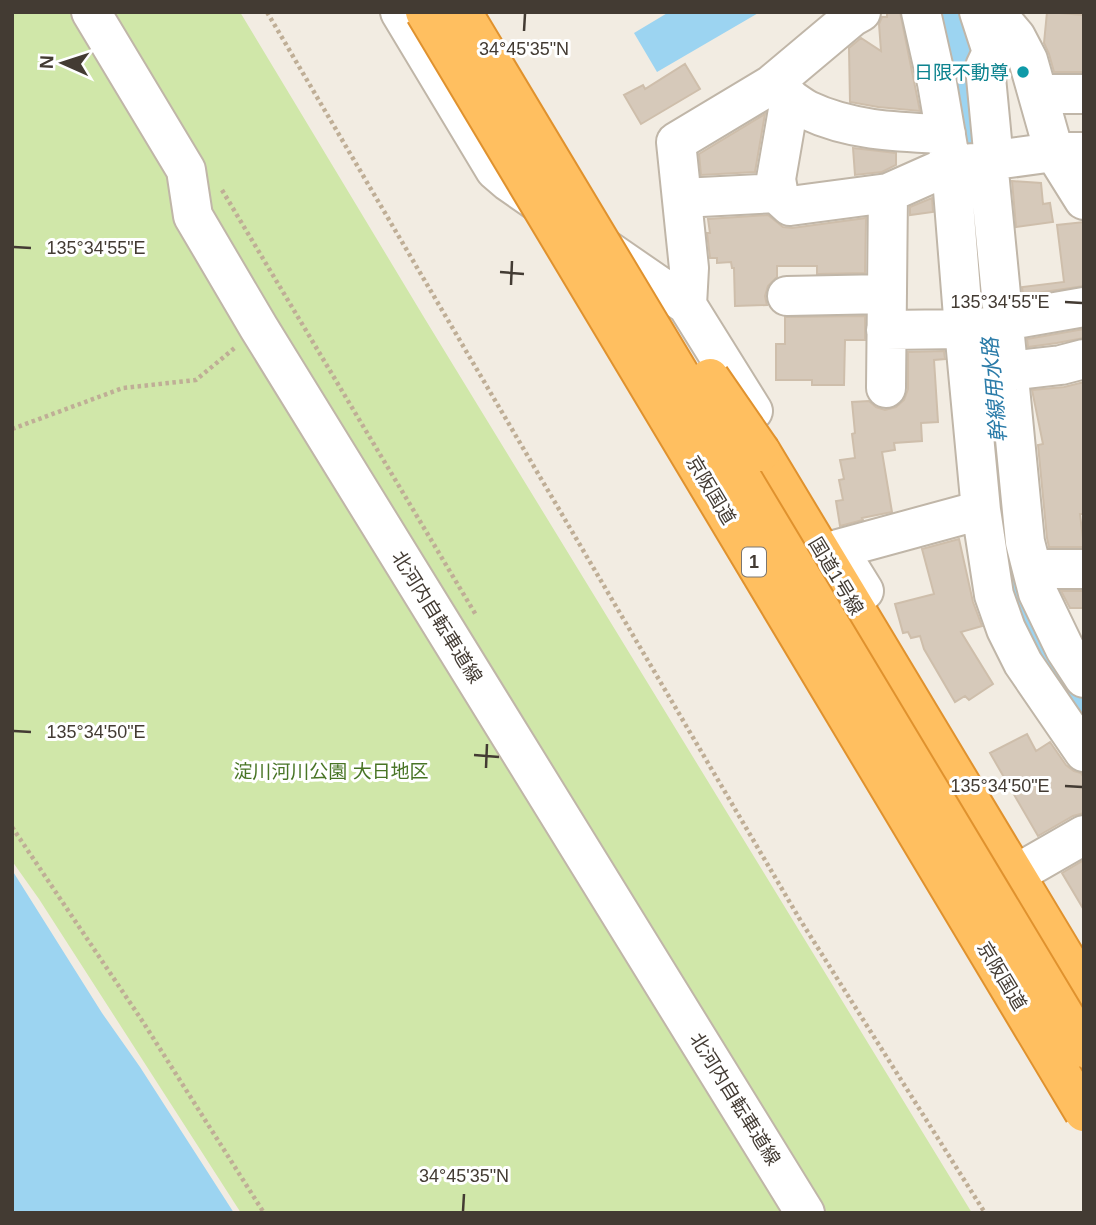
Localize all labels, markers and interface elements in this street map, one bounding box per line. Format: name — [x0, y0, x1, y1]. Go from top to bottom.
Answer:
north arrow — [28, 28, 98, 98]
text: 34°45'35"N — [479, 39, 569, 59]
text: N — [36, 55, 57, 70]
place label: 日限不動尊 — [914, 62, 1009, 83]
marker: 日限不動尊 — [1015, 64, 1031, 80]
text: 135°34'55"E — [46, 238, 146, 258]
text: 135°34'55"E — [950, 292, 1050, 312]
water label: 幹線用水路 — [978, 335, 1010, 443]
street label: 京阪国道 — [682, 452, 740, 528]
street label: 国道1号線 — [805, 533, 867, 619]
street label: 北河内自転車道線 — [388, 547, 486, 687]
road number: 1 — [742, 548, 766, 576]
text: 135°34'50"E — [46, 722, 146, 742]
park label: 淀川河川公園 大日地区 — [233, 761, 429, 782]
text: 135°34'50"E — [950, 776, 1050, 796]
street label: 京阪国道 — [973, 938, 1031, 1014]
street label: 北河内自転車道線 — [686, 1029, 784, 1169]
text: 34°45'35"N — [419, 1166, 509, 1186]

